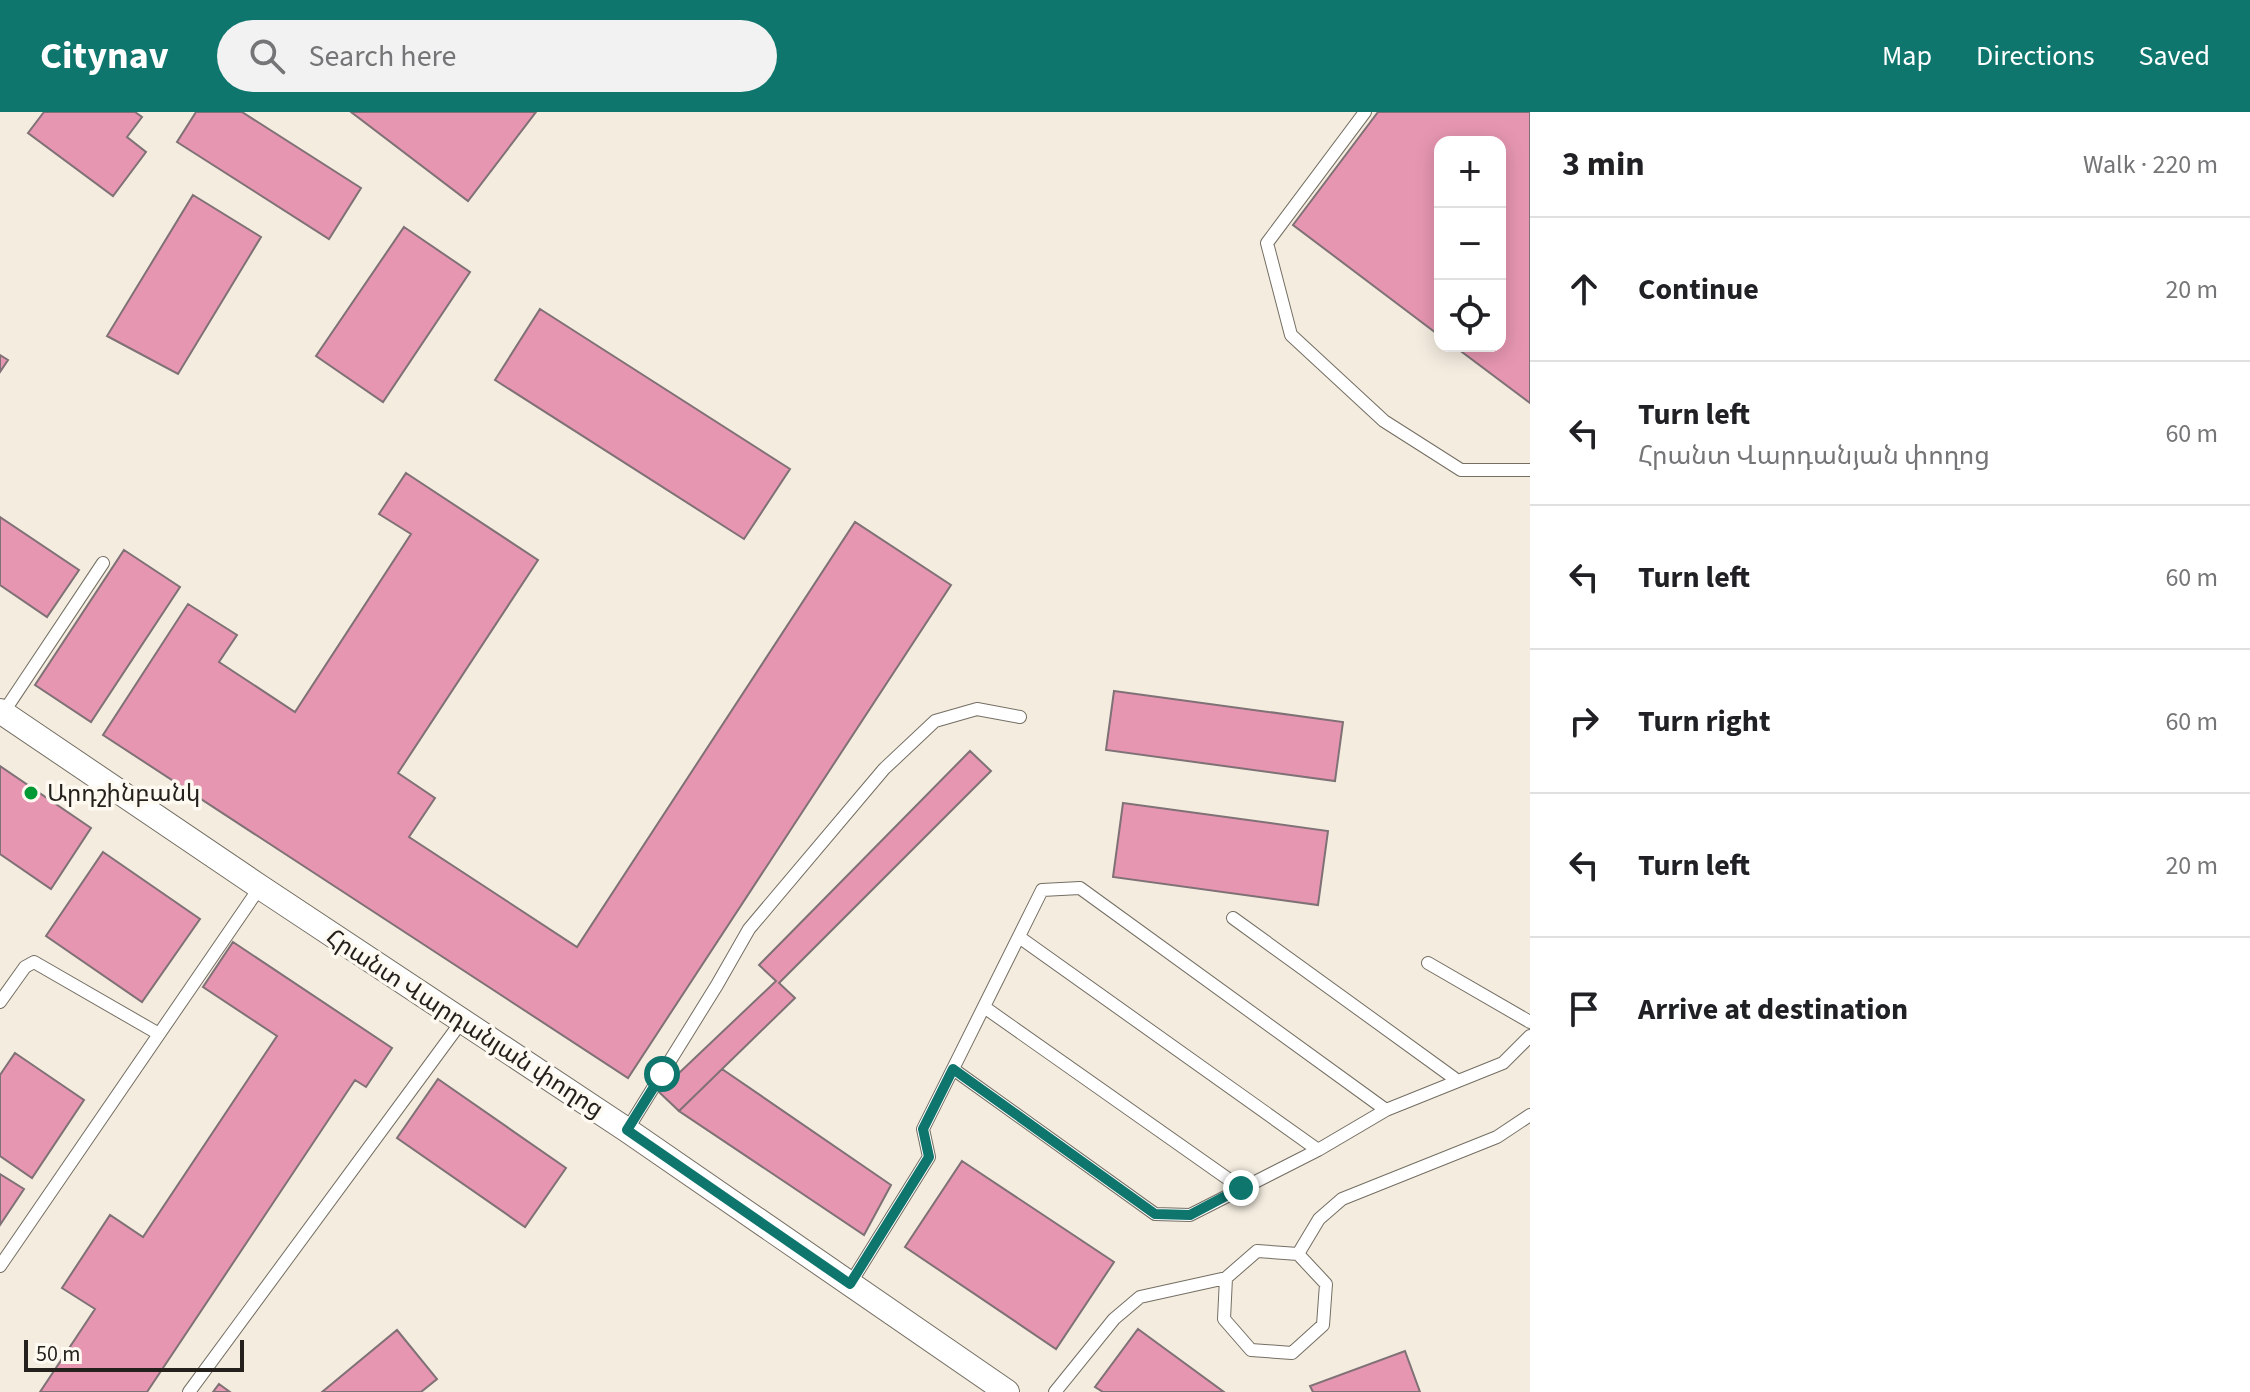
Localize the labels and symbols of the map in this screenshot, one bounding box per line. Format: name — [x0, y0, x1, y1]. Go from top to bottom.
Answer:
place label: Արդշինբանկ — [47, 776, 200, 811]
marker: Արդշինբանկ — [22, 784, 40, 802]
street label: Հրանտ Վարդանյան փողոց — [319, 920, 610, 1127]
route start — [644, 1056, 680, 1092]
route end — [1223, 1170, 1259, 1206]
scale bar — [24, 1336, 244, 1372]

